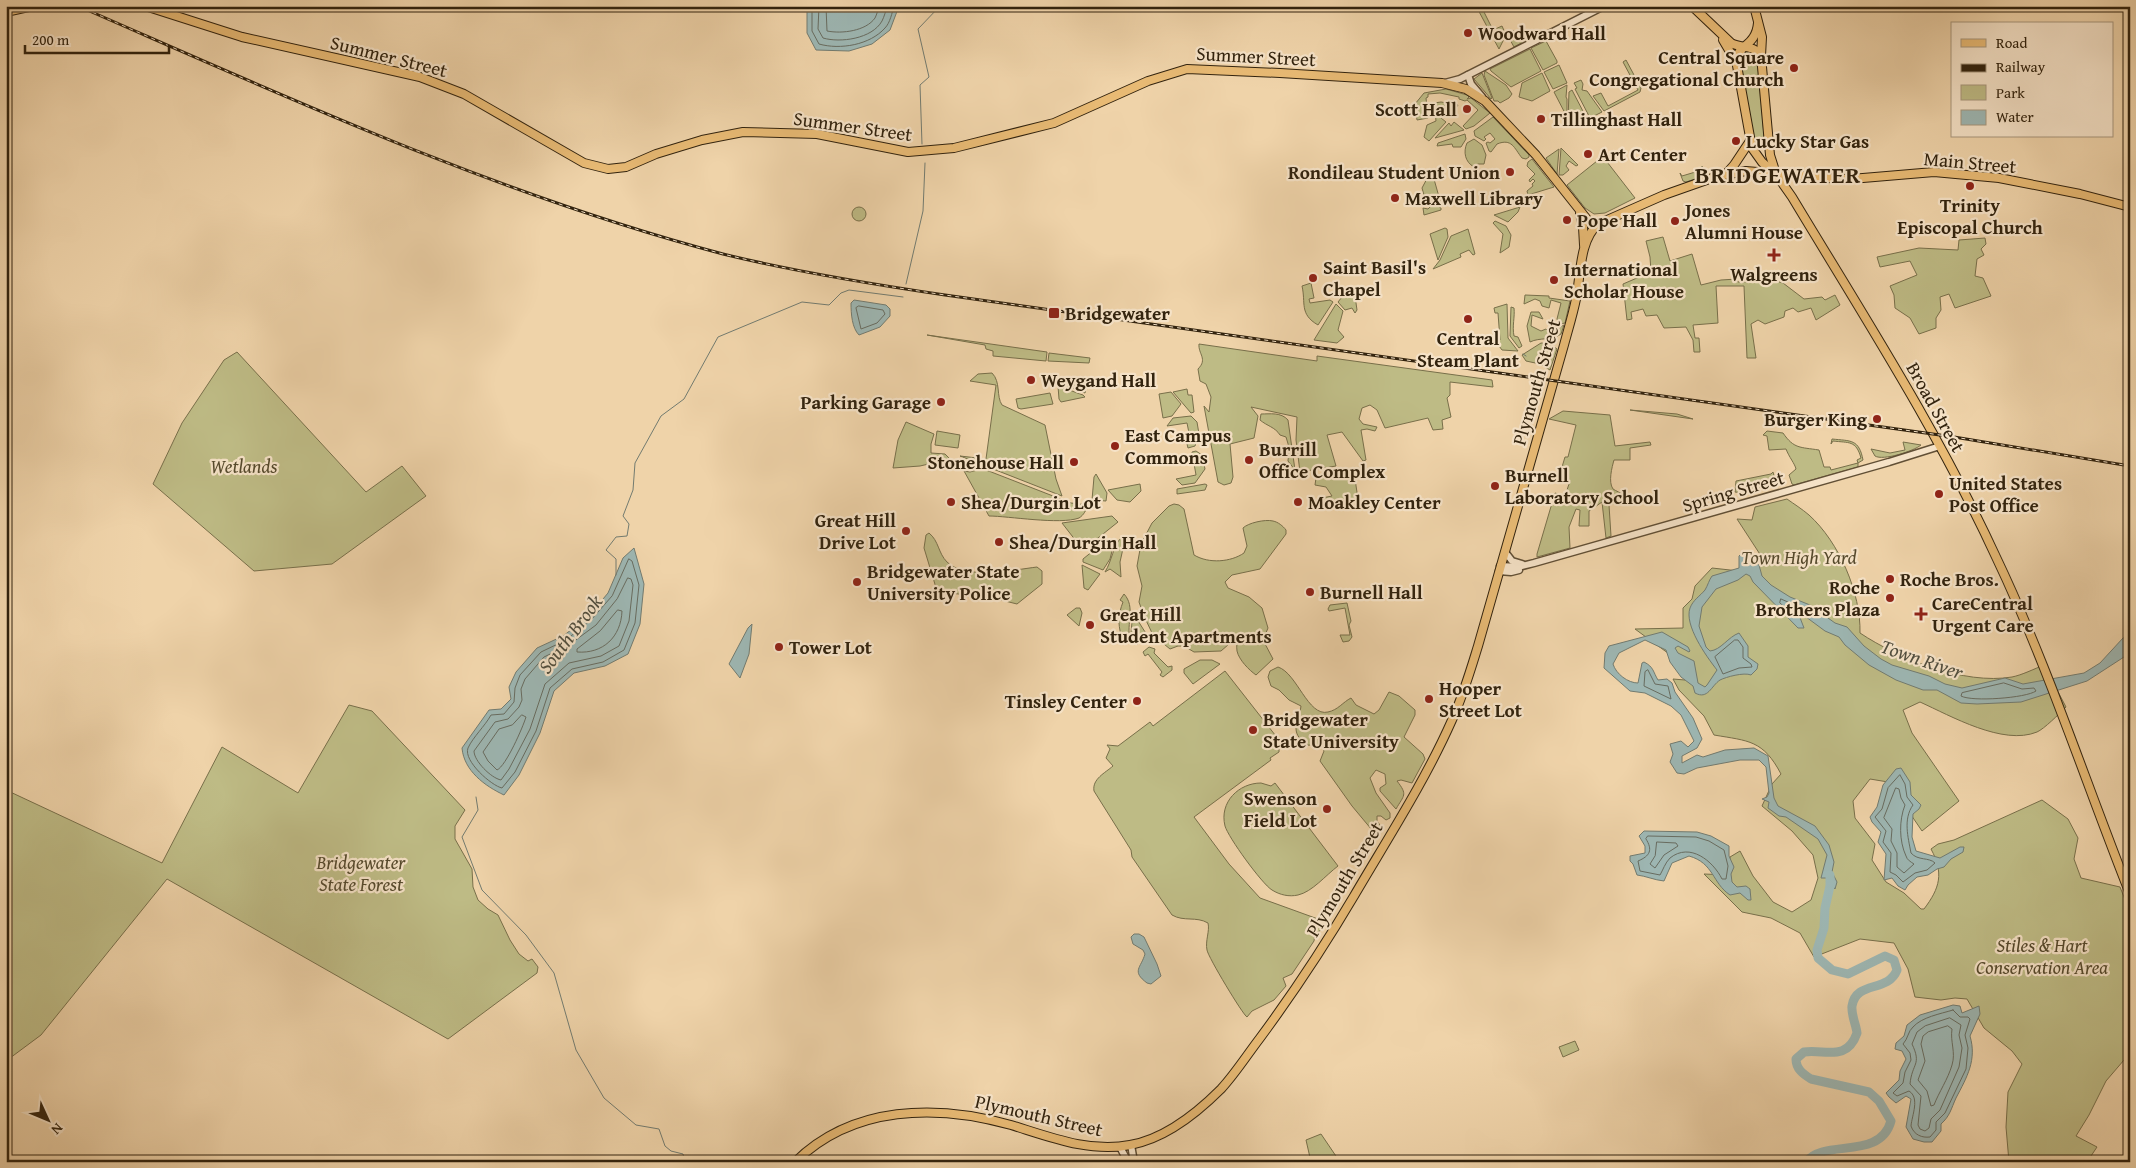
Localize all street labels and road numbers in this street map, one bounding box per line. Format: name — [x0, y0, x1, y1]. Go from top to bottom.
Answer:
street label: Summer Street — [328, 28, 451, 84]
street label: Summer Street — [1196, 39, 1317, 73]
street label: Summer Street — [792, 104, 914, 148]
street label: Main Street — [1923, 144, 2018, 180]
street label: Plymouth Street — [1505, 315, 1567, 448]
street label: Broad Street — [1900, 357, 1972, 457]
street label: Spring Street — [1679, 463, 1788, 519]
street label: Plymouth Street — [1298, 816, 1390, 942]
street label: Plymouth Street — [972, 1087, 1106, 1143]

